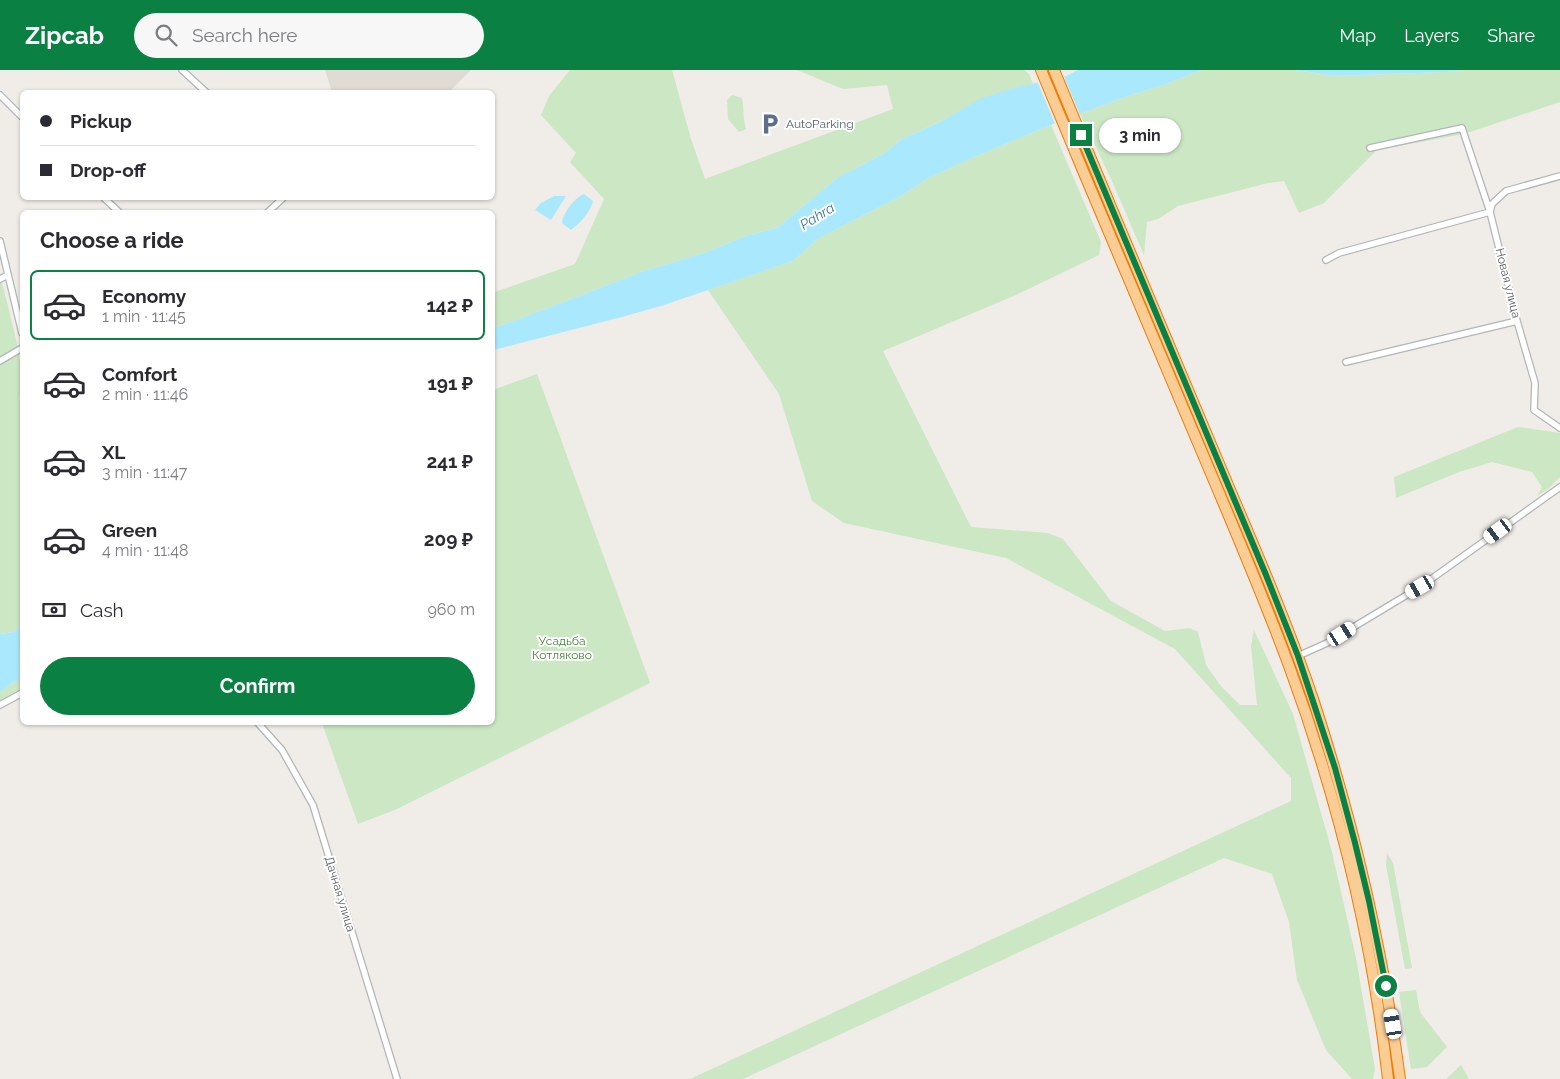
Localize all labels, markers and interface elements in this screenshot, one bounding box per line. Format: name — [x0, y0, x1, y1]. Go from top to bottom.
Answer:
search box — [134, 13, 484, 58]
text: Zipcab — [25, 21, 104, 50]
icon: search — [152, 21, 180, 49]
text: Search here — [192, 24, 297, 46]
text: Map — [1340, 25, 1376, 46]
text: Layers — [1404, 25, 1459, 46]
text: Share — [1487, 25, 1535, 46]
text: Pickup — [70, 110, 132, 132]
parking icon: AutoParking — [757, 111, 783, 137]
place label: AutoParking — [786, 117, 854, 131]
callout: 3 min — [1098, 118, 1181, 152]
route end — [1070, 124, 1092, 146]
text: 3 min — [1119, 126, 1161, 145]
text: Drop-off — [70, 159, 146, 181]
water label: Pahra — [797, 199, 837, 233]
text: Choose a ride — [40, 227, 184, 253]
street label: Новая улица — [1493, 246, 1523, 320]
icon: car — [42, 283, 87, 328]
text: Economy — [102, 285, 186, 307]
text: 142 ₽ — [426, 294, 473, 316]
text: 1 min · 11:45 — [102, 307, 186, 326]
icon: car — [42, 361, 87, 406]
text: Comfort — [102, 363, 177, 385]
text: 191 ₽ — [427, 372, 473, 394]
text: 2 min · 11:46 — [102, 385, 188, 404]
icon: car — [42, 439, 87, 484]
text: XL — [102, 441, 125, 463]
text: 241 ₽ — [426, 450, 473, 472]
text: 3 min · 11:47 — [102, 463, 187, 482]
car — [1481, 516, 1514, 546]
icon: car — [42, 517, 87, 562]
text: Green — [102, 519, 157, 541]
text: 209 ₽ — [424, 528, 473, 550]
text: 4 min · 11:48 — [102, 541, 188, 560]
car — [1403, 573, 1436, 601]
icon: cash — [40, 596, 68, 624]
text: Cash — [80, 599, 124, 621]
text: 960 m — [427, 600, 475, 619]
car — [1325, 620, 1358, 648]
park label: Усадьба Котляково — [532, 634, 592, 662]
button: Confirm — [40, 657, 475, 715]
street label: Дачная улица — [322, 855, 358, 933]
route start — [1375, 975, 1397, 997]
car — [1383, 1008, 1402, 1040]

